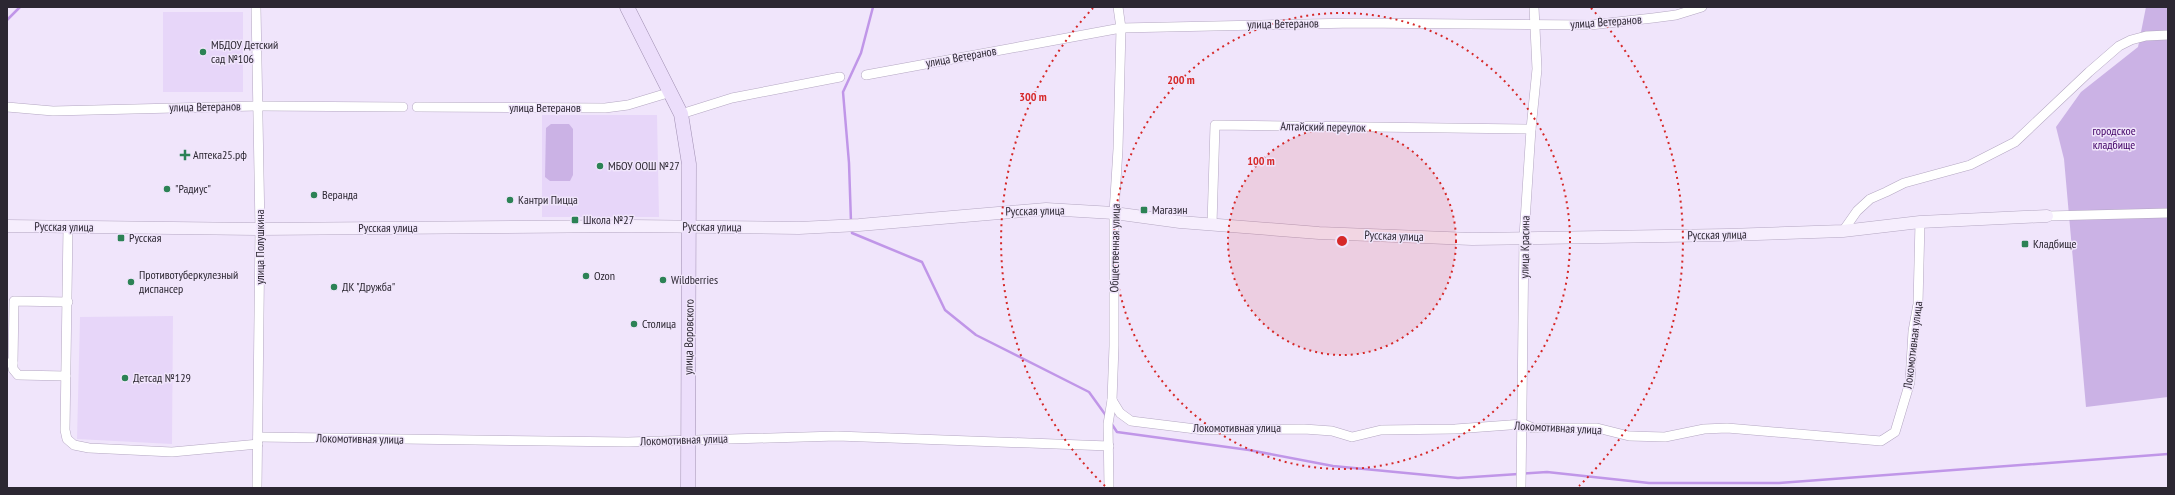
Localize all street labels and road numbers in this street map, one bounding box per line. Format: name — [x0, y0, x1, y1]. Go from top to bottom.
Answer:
street label: улица Ветеранов — [1570, 12, 1642, 31]
street label: улица Ветеранов — [1247, 15, 1319, 32]
street label: улица Ветеранов — [924, 43, 998, 70]
street label: улица Ветеранов — [169, 98, 241, 115]
street label: улица Ветеранов — [509, 100, 581, 115]
street label: Алтайский переулок — [1280, 118, 1366, 135]
street label: Русская улица — [1005, 202, 1065, 219]
street label: Общественная улица — [1106, 203, 1123, 292]
street label: улица Полушкина — [252, 209, 267, 285]
street label: улица Красина — [1516, 215, 1533, 278]
street label: Русская улица — [34, 218, 94, 235]
street label: Русская улица — [682, 218, 742, 235]
street label: Русская улица — [358, 220, 418, 235]
street label: Русская улица — [1687, 226, 1747, 243]
street label: Русская улица — [1364, 227, 1424, 244]
street label: улица Воровского — [680, 299, 697, 375]
street label: Локомотивная улица — [1900, 300, 1925, 390]
street label: Локомотивная улица — [1513, 418, 1603, 437]
street label: Локомотивная улица — [1192, 420, 1281, 435]
street label: Локомотивная улица — [315, 430, 404, 447]
street label: Локомотивная улица — [639, 430, 728, 449]

